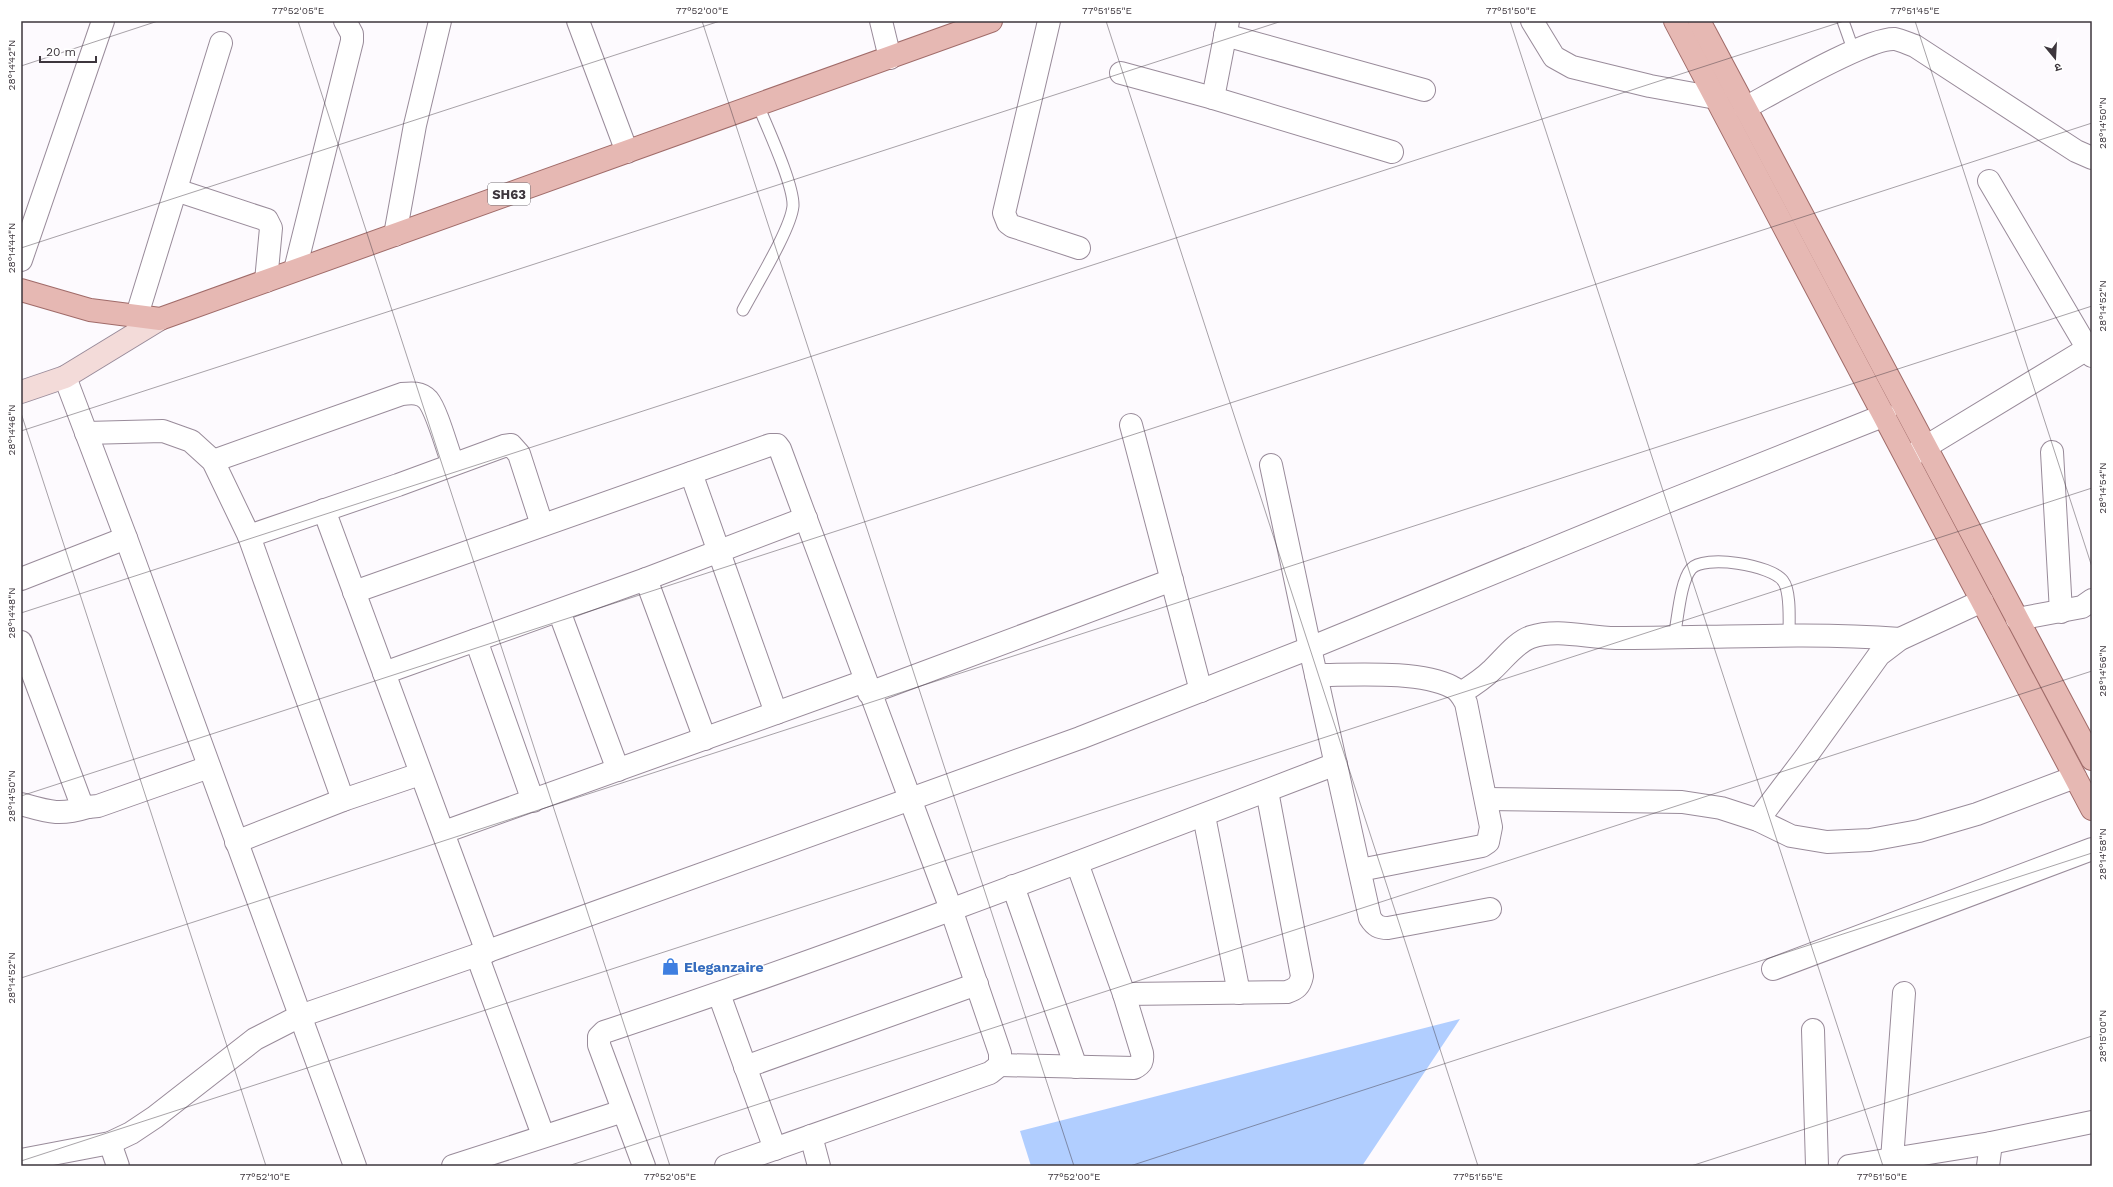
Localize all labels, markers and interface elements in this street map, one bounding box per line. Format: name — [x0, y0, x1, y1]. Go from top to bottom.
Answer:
text: 77°52'05"E — [272, 5, 324, 16]
text: 77°52'00"E — [676, 5, 728, 16]
text: 77°51'55"E — [1082, 5, 1132, 16]
text: 77°51'50"E — [1486, 5, 1536, 16]
text: 77°51'45"E — [1890, 5, 1940, 16]
scale bar — [40, 38, 96, 64]
north arrow — [2035, 38, 2075, 78]
text: 28°14'42"N — [6, 40, 17, 90]
text: 20 m — [46, 45, 76, 59]
text: उ — [2052, 60, 2063, 74]
text: 28°14'50"N — [2097, 97, 2108, 149]
road number: SH63 — [488, 183, 530, 205]
text: 28°14'44"N — [6, 223, 17, 273]
text: 28°14'52"N — [2097, 280, 2108, 332]
text: 28°14'46"N — [6, 404, 17, 456]
text: 28°14'54"N — [2097, 462, 2108, 514]
text: 28°14'48"N — [6, 587, 17, 639]
text: 28°14'56"N — [2097, 645, 2108, 697]
text: 28°14'50"N — [6, 770, 17, 822]
text: 28°14'58"N — [2097, 828, 2108, 880]
text: 28°14'52"N — [6, 952, 17, 1004]
shop icon: Eleganzaire — [661, 957, 681, 977]
place label: Eleganzaire — [684, 959, 764, 975]
text: 28°15'00"N — [2097, 1010, 2108, 1062]
text: 77°52'10"E — [240, 1171, 290, 1182]
text: 77°52'05"E — [644, 1171, 696, 1182]
text: 77°52'00"E — [1048, 1171, 1100, 1182]
text: 77°51'55"E — [1453, 1171, 1503, 1182]
text: 77°51'50"E — [1857, 1171, 1907, 1182]

